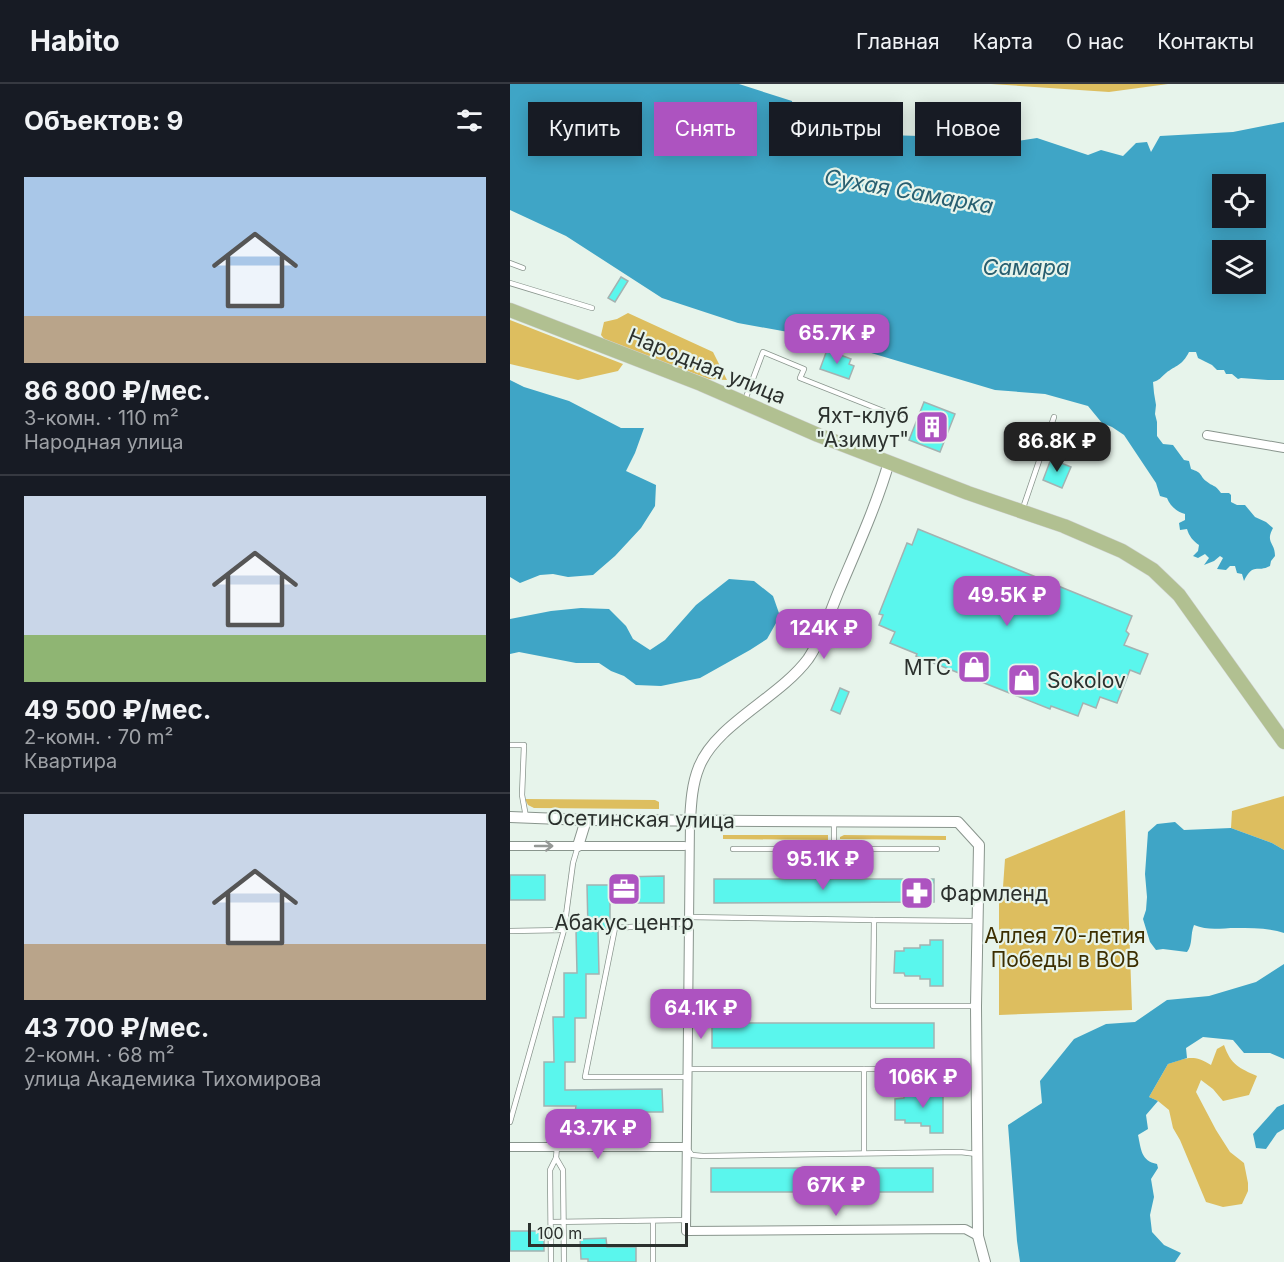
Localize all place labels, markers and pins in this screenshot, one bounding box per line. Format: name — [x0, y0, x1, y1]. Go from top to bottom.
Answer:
pin: 65.7K ₽ — [782, 314, 892, 365]
place label: Яхт-клуб "Азимут" — [816, 403, 909, 452]
building icon: Яхт-клуб "Азимут" — [914, 409, 950, 445]
pin: 86.8K ₽ — [1002, 422, 1112, 473]
pin: 49.5K ₽ — [952, 576, 1062, 627]
pin: 124K ₽ — [775, 609, 873, 660]
shop icon: МТС — [956, 649, 992, 685]
place label: МТС — [904, 655, 951, 680]
shop icon: Sokolov — [1006, 662, 1042, 698]
place label: Sokolov — [1047, 668, 1126, 693]
pin: 95.1K ₽ — [768, 840, 878, 891]
office icon: Абакус центр — [606, 871, 642, 907]
pharmacy icon: Фармленд — [899, 875, 935, 911]
place label: Фармленд — [940, 881, 1048, 906]
place label: Абакус центр — [554, 910, 694, 935]
pin: 64.1K ₽ — [646, 989, 756, 1040]
pin: 106K ₽ — [874, 1058, 972, 1109]
pin: 43.7K ₽ — [543, 1109, 653, 1160]
pin: 67K ₽ — [794, 1166, 878, 1217]

